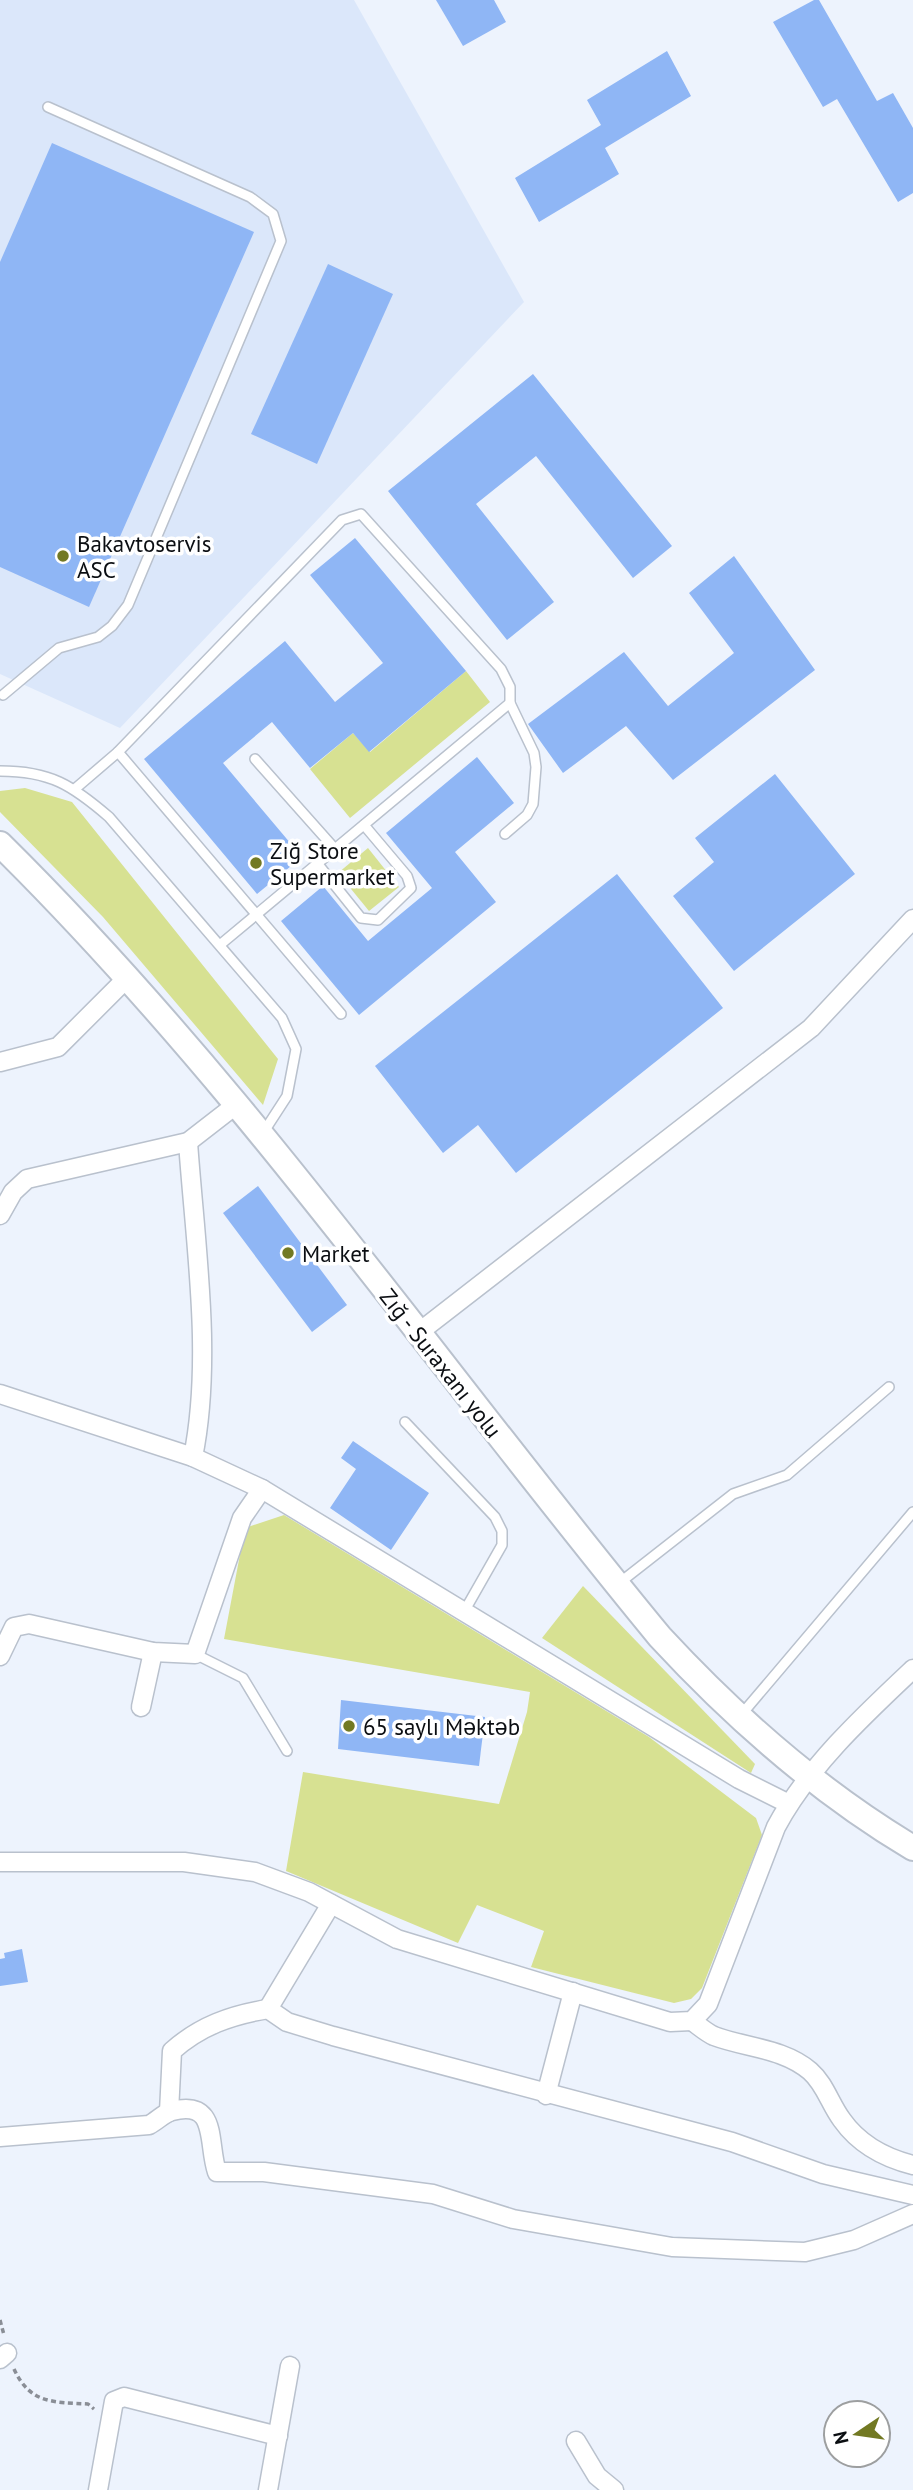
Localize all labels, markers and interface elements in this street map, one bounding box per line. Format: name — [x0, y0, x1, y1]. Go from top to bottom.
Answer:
place label: Bakavtoservis ASC — [77, 529, 211, 584]
marker: Bakavtoservis ASC — [55, 548, 71, 564]
place label: Zığ Store Supermarket — [270, 836, 395, 891]
marker: Zığ Store Supermarket — [248, 855, 264, 871]
place label: Market — [302, 1239, 370, 1268]
marker: Market — [280, 1245, 296, 1261]
street label: Zığ - Suraxanı yolu — [374, 1283, 508, 1443]
place label: 65 saylı Məktəb — [363, 1712, 520, 1741]
marker: 65 saylı Məktəb — [341, 1718, 357, 1734]
north arrow — [822, 2399, 892, 2469]
text: N — [827, 2429, 854, 2447]

